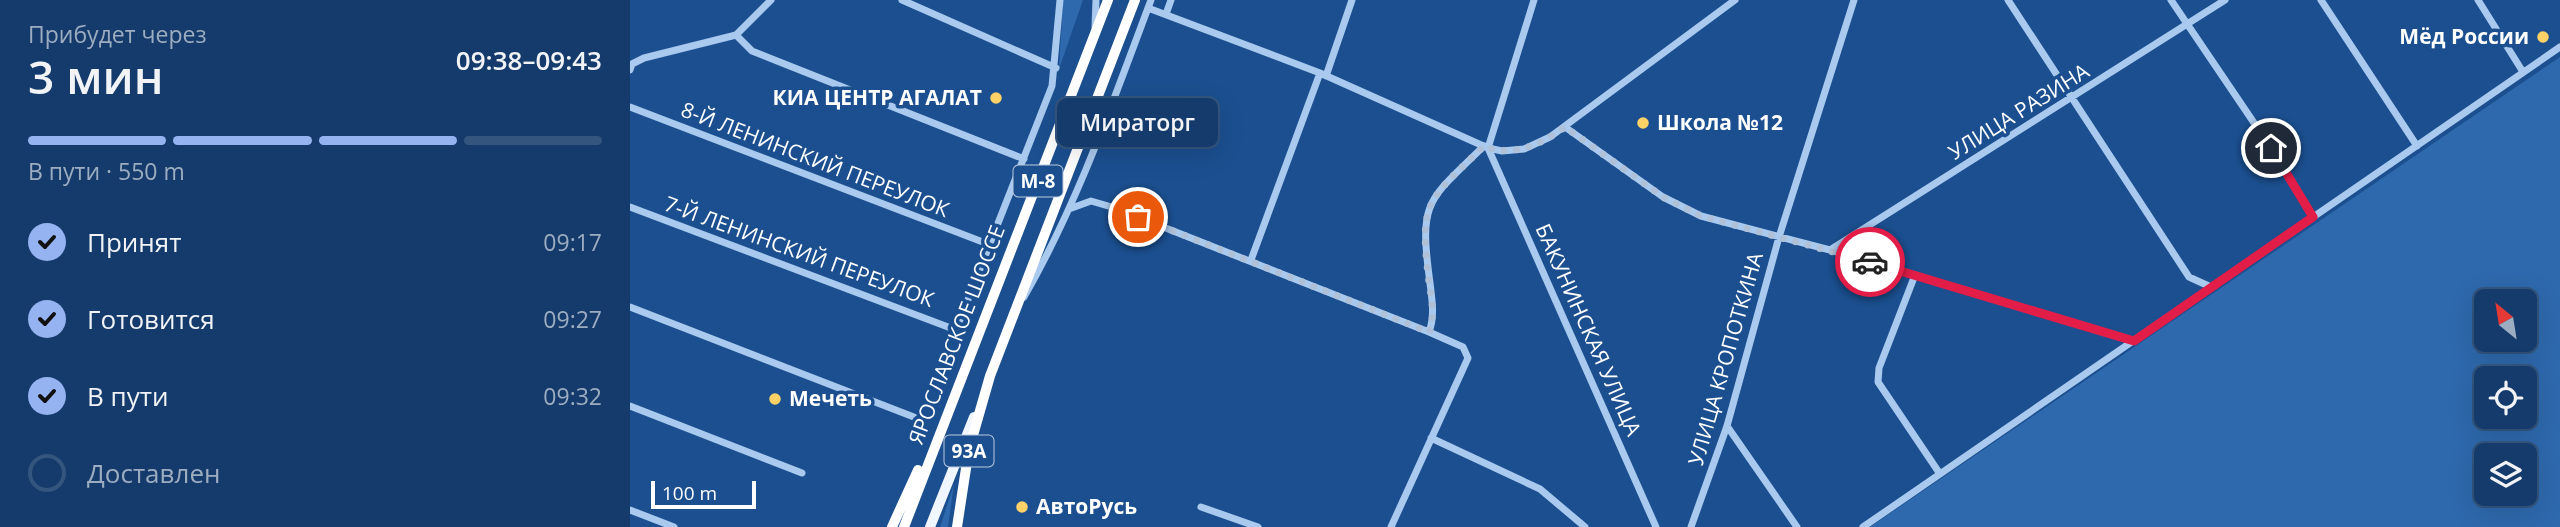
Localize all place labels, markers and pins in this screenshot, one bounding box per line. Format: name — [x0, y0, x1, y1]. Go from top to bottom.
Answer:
place label: Мёд России — [2399, 22, 2529, 50]
marker: Мёд России — [2535, 29, 2551, 45]
place label: КИА ЦЕНТР АГАЛАТ — [773, 83, 982, 111]
marker: КИА ЦЕНТР АГАЛАТ — [988, 90, 1004, 106]
callout: Мираторг — [1058, 98, 1218, 147]
place label: Школа №12 — [1657, 108, 1783, 136]
marker: Школа №12 — [1635, 115, 1651, 131]
pin — [2241, 118, 2301, 178]
pin — [1108, 187, 1168, 247]
place label: Мечеть — [789, 384, 872, 412]
marker: Мечеть — [767, 391, 783, 407]
place label: АвтоРусь — [1036, 492, 1137, 520]
marker: АвтоРусь — [1014, 499, 1030, 515]

